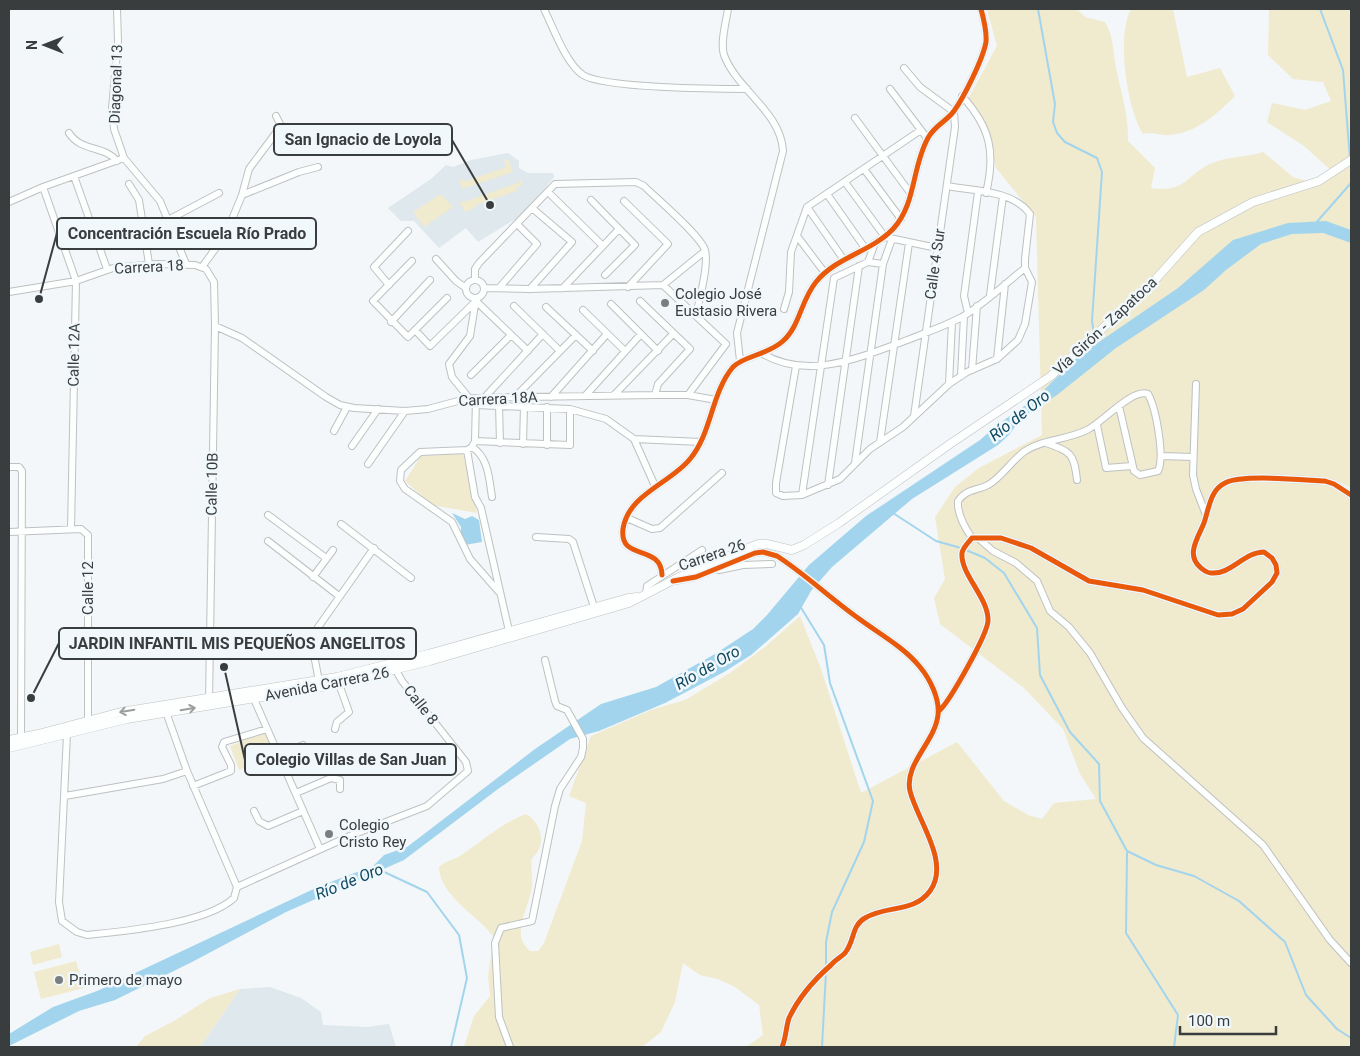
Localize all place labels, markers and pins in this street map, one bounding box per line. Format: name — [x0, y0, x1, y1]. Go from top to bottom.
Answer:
callout: San Ignacio de Loyola — [274, 124, 452, 155]
callout: Concentración Escuela Río Prado — [57, 218, 316, 249]
place label: Colegio José Eustasio Rivera — [675, 285, 777, 320]
marker: Colegio José Eustasio Rivera — [659, 297, 671, 309]
callout: JARDIN INFANTIL MIS PEQUEÑOS ANGELITOS — [59, 628, 416, 659]
callout: Colegio Villas de San Juan — [245, 744, 456, 775]
place label: Colegio Cristo Rey — [339, 816, 406, 851]
marker: Colegio Cristo Rey — [323, 828, 335, 840]
place label: Primero de mayo — [69, 971, 182, 989]
marker: Primero de mayo — [53, 974, 65, 986]

